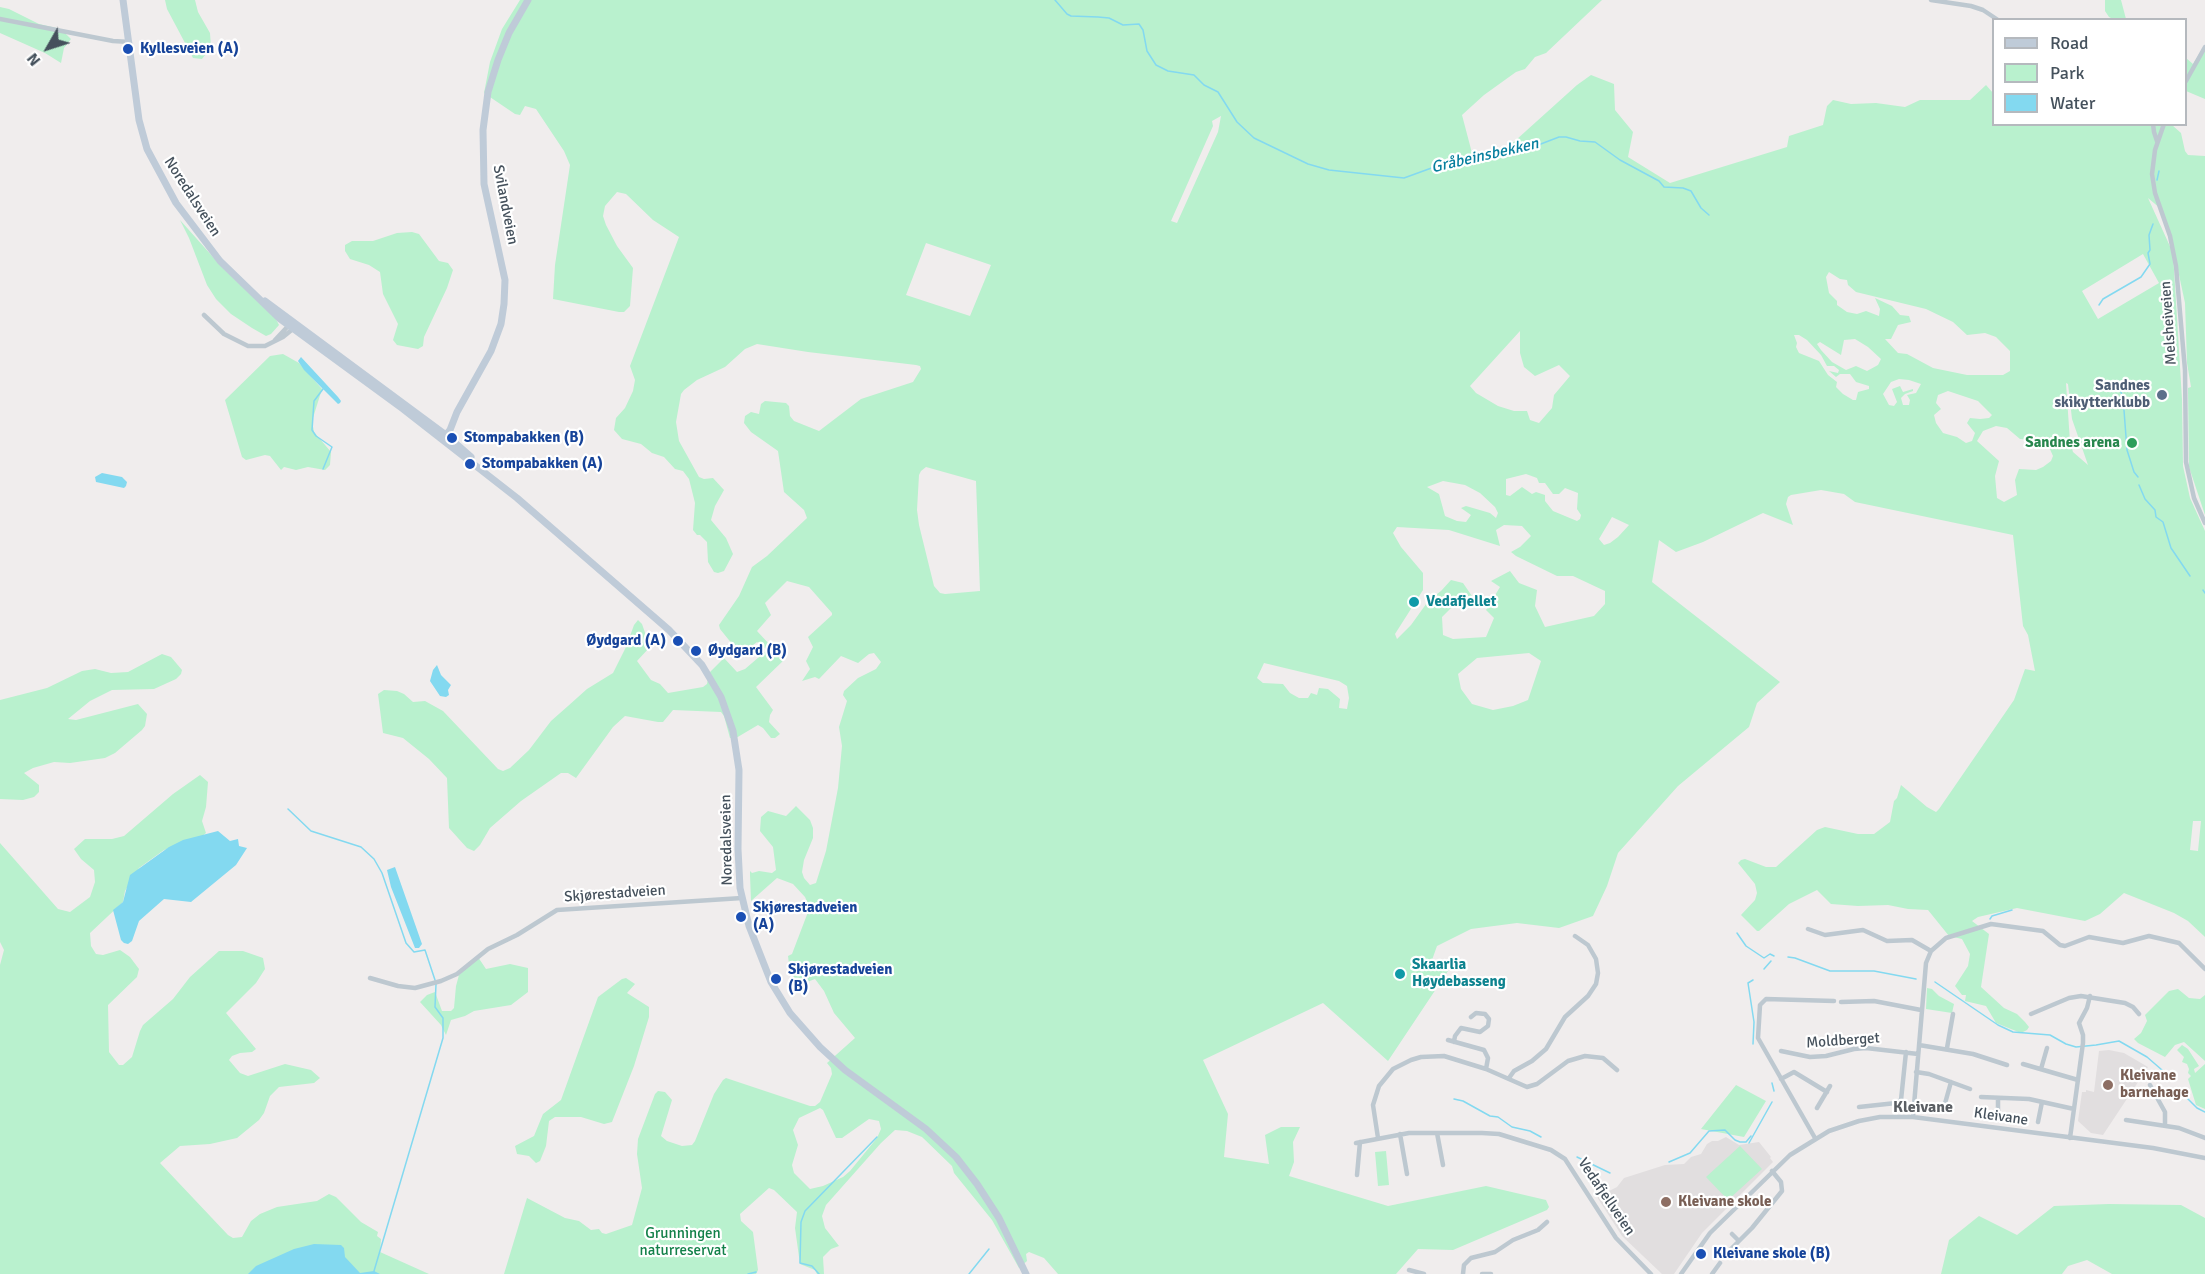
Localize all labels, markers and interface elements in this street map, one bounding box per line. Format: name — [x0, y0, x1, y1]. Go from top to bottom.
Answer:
north arrow — [18, 18, 78, 78]
legend — [1992, 18, 2187, 126]
text: Road — [2050, 32, 2089, 54]
place label: Kyllesveien (A) — [140, 40, 239, 58]
marker: Kyllesveien (A) — [121, 42, 135, 56]
text: N — [23, 49, 45, 70]
text: Park — [2050, 62, 2085, 84]
text: Water — [2050, 92, 2095, 114]
water label: Gråbeinsbekken — [1429, 134, 1541, 178]
street label: Noredalsveien — [160, 154, 224, 240]
street label: Svilandveien — [488, 164, 522, 246]
street label: Melsheiveien — [2157, 280, 2181, 366]
place label: Sandnes skikytterklubb — [2054, 377, 2150, 412]
marker: Sandnes skikytterklubb — [2155, 388, 2169, 402]
place label: Stompabakken (B) — [464, 429, 584, 447]
marker: Stompabakken (B) — [445, 431, 459, 445]
place label: Sandnes arena — [2025, 434, 2120, 452]
marker: Sandnes arena — [2125, 436, 2139, 450]
place label: Stompabakken (A) — [482, 455, 603, 473]
marker: Stompabakken (A) — [463, 457, 477, 471]
place label: Vedafjellet — [1426, 593, 1496, 611]
marker: Vedafjellet — [1407, 595, 1421, 609]
place label: Øydgard (A) — [586, 632, 666, 650]
marker: Øydgard (A) — [671, 634, 685, 648]
place label: Øydgard (B) — [708, 642, 787, 660]
marker: Øydgard (B) — [689, 644, 703, 658]
street label: Noredalsveien — [717, 794, 737, 886]
street label: Skjørestadveien — [564, 881, 666, 907]
place label: Skjørestadveien (A) — [753, 899, 857, 934]
marker: Skjørestadveien (A) — [734, 910, 748, 924]
place label: Skaarlia Høydebasseng — [1412, 956, 1506, 991]
place label: Skjørestadveien (B) — [788, 961, 892, 996]
marker: Skaarlia Høydebasseng — [1393, 967, 1407, 981]
marker: Skjørestadveien (B) — [769, 972, 783, 986]
street label: Moldberget — [1806, 1029, 1880, 1053]
place label: Kleivane barnehage — [2120, 1067, 2189, 1102]
marker: Kleivane barnehage — [2101, 1078, 2115, 1092]
district label: Kleivane — [1893, 1098, 1953, 1118]
street label: Kleivane — [1973, 1104, 2029, 1130]
street label: Vedafjellveien — [1573, 1155, 1639, 1239]
place label: Kleivane skole — [1678, 1193, 1772, 1211]
marker: Kleivane skole — [1659, 1195, 1673, 1209]
park label: Grunningen naturreservat — [640, 1225, 726, 1260]
place label: Kleivane skole (B) — [1713, 1245, 1830, 1263]
marker: Kleivane skole (B) — [1694, 1247, 1708, 1261]

